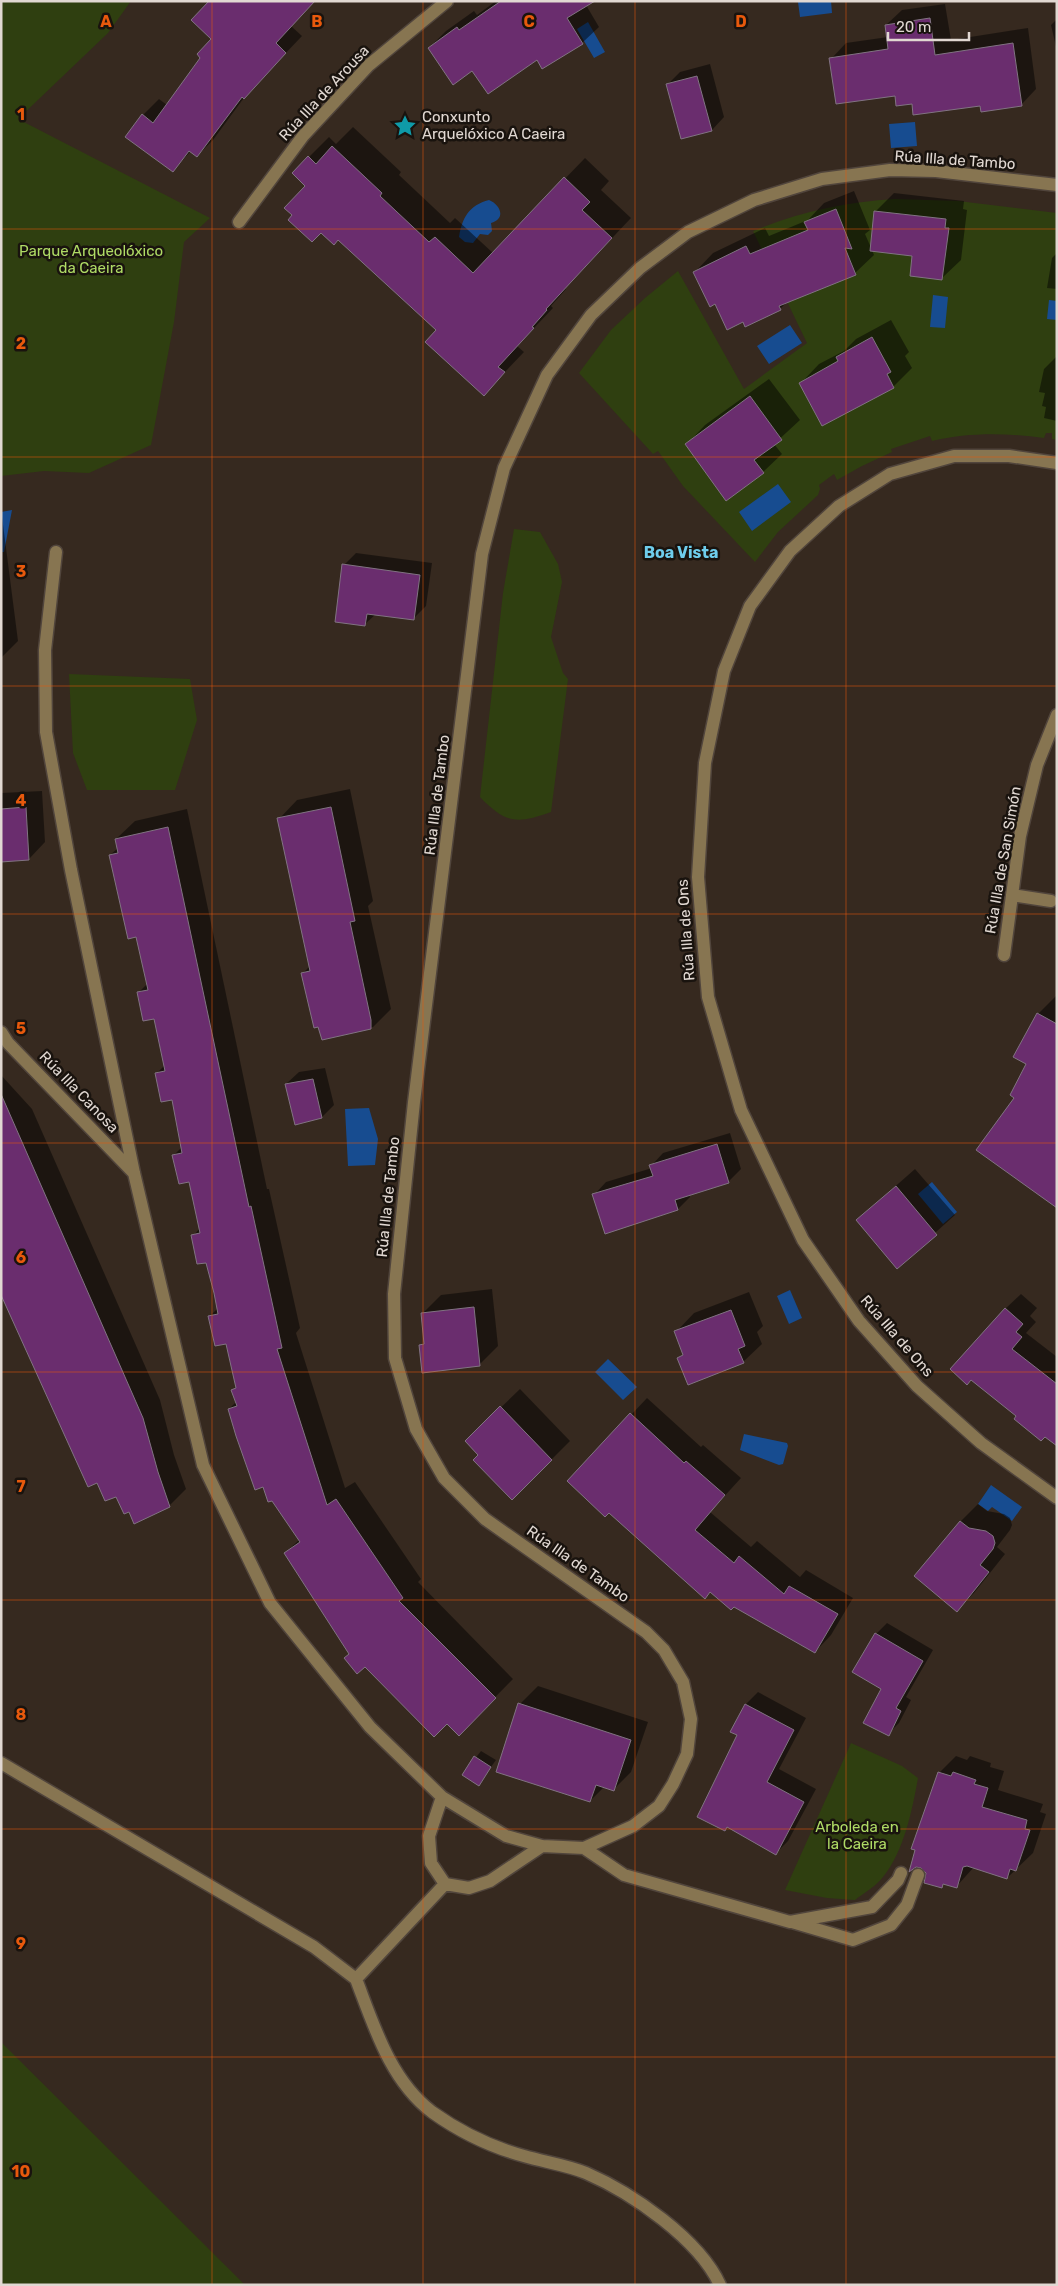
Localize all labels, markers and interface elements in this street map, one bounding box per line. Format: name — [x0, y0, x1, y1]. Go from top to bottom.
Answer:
scale bar — [888, 10, 969, 42]
text: A — [100, 12, 112, 31]
text: B — [311, 12, 323, 31]
text: C — [523, 12, 535, 31]
text: D — [735, 12, 747, 31]
text: 20 m — [896, 18, 931, 36]
street label: Rúa Illa de Arousa — [275, 42, 373, 144]
text: 1 — [17, 105, 25, 124]
place label: Conxunto Arquelóxico A Caeira — [422, 108, 565, 143]
place icon: Conxunto Arquelóxico A Caeira — [392, 113, 418, 139]
street label: Rúa Illa de Tambo — [894, 147, 1016, 173]
park label: Parque Arqueolóxico da Caeira — [19, 242, 163, 277]
text: 2 — [16, 334, 26, 353]
district label: Boa Vista — [644, 543, 718, 562]
text: 3 — [16, 562, 26, 581]
street label: Rúa Illa de Tambo — [421, 734, 453, 856]
street label: Rúa Illa de San Simón — [981, 785, 1025, 935]
text: 4 — [16, 791, 27, 810]
street label: Rúa Illa de Ons — [673, 878, 699, 982]
text: 5 — [16, 1019, 26, 1038]
street label: Rúa Illa Canosa — [36, 1048, 122, 1136]
street label: Rúa Illa de Tambo — [373, 1136, 403, 1258]
text: 6 — [16, 1248, 26, 1267]
street label: Rúa Illa de Ons — [857, 1292, 937, 1381]
text: 7 — [16, 1477, 26, 1496]
street label: Rúa Illa de Tambo — [523, 1522, 633, 1606]
text: 8 — [16, 1705, 27, 1724]
park label: Arboleda en la Caeira — [815, 1818, 899, 1853]
text: 9 — [16, 1934, 26, 1953]
text: 10 — [12, 2162, 31, 2181]

